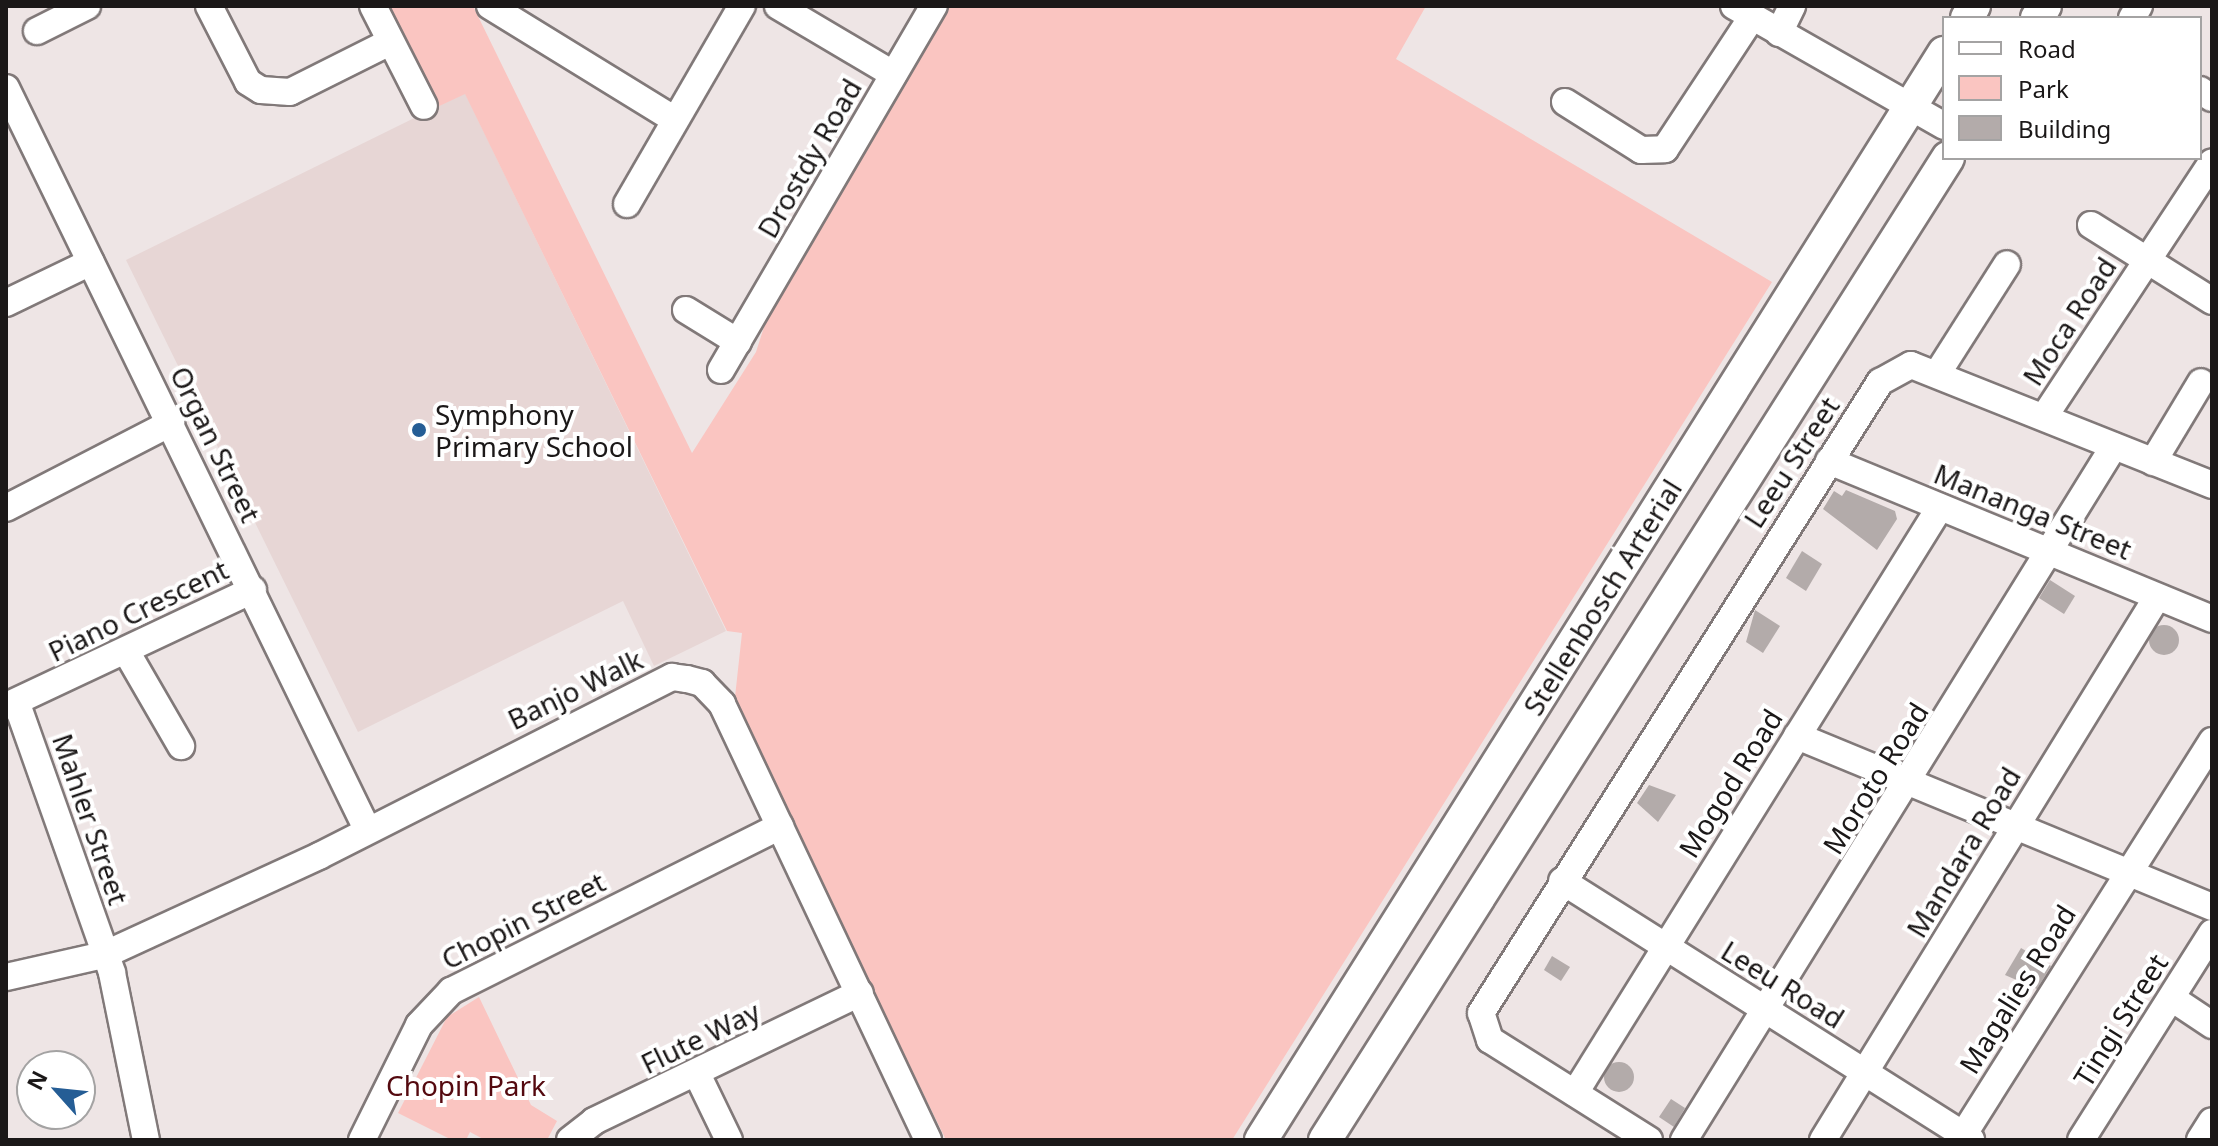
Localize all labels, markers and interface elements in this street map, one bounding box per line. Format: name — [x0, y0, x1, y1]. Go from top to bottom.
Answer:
legend — [1942, 16, 2202, 160]
text: Road — [2018, 32, 2076, 65]
text: Park — [2018, 72, 2069, 105]
street label: Drostdy Road — [750, 73, 868, 243]
text: Building — [2018, 112, 2111, 145]
street label: Moca Road — [2015, 251, 2123, 391]
street label: Organ Street — [164, 361, 268, 527]
street label: Leeu Street — [1736, 390, 1846, 534]
place label: Symphony Primary School — [435, 397, 633, 463]
marker: Symphony Primary School — [410, 421, 428, 439]
street label: Mananga Street — [1929, 456, 2137, 566]
street label: Stellenbosch Arterial — [1516, 473, 1688, 721]
street label: Piano Crescent — [43, 552, 233, 668]
street label: Banjo Walk — [502, 642, 648, 736]
street label: Moroto Road — [1815, 696, 1935, 860]
street label: Mogod Road — [1671, 703, 1789, 863]
street label: Mahler Street — [46, 729, 136, 909]
street label: Mandara Road — [1899, 761, 2027, 943]
street label: Chopin Street — [436, 864, 610, 976]
street label: Magalies Road — [1952, 899, 2082, 1079]
street label: Leeu Road — [1716, 933, 1850, 1035]
street label: Tingi Street — [2066, 947, 2174, 1093]
street label: Flute Way — [635, 994, 765, 1080]
north arrow — [16, 1050, 96, 1130]
text: N — [19, 1065, 54, 1095]
park label: Chopin Park — [386, 1068, 546, 1102]

